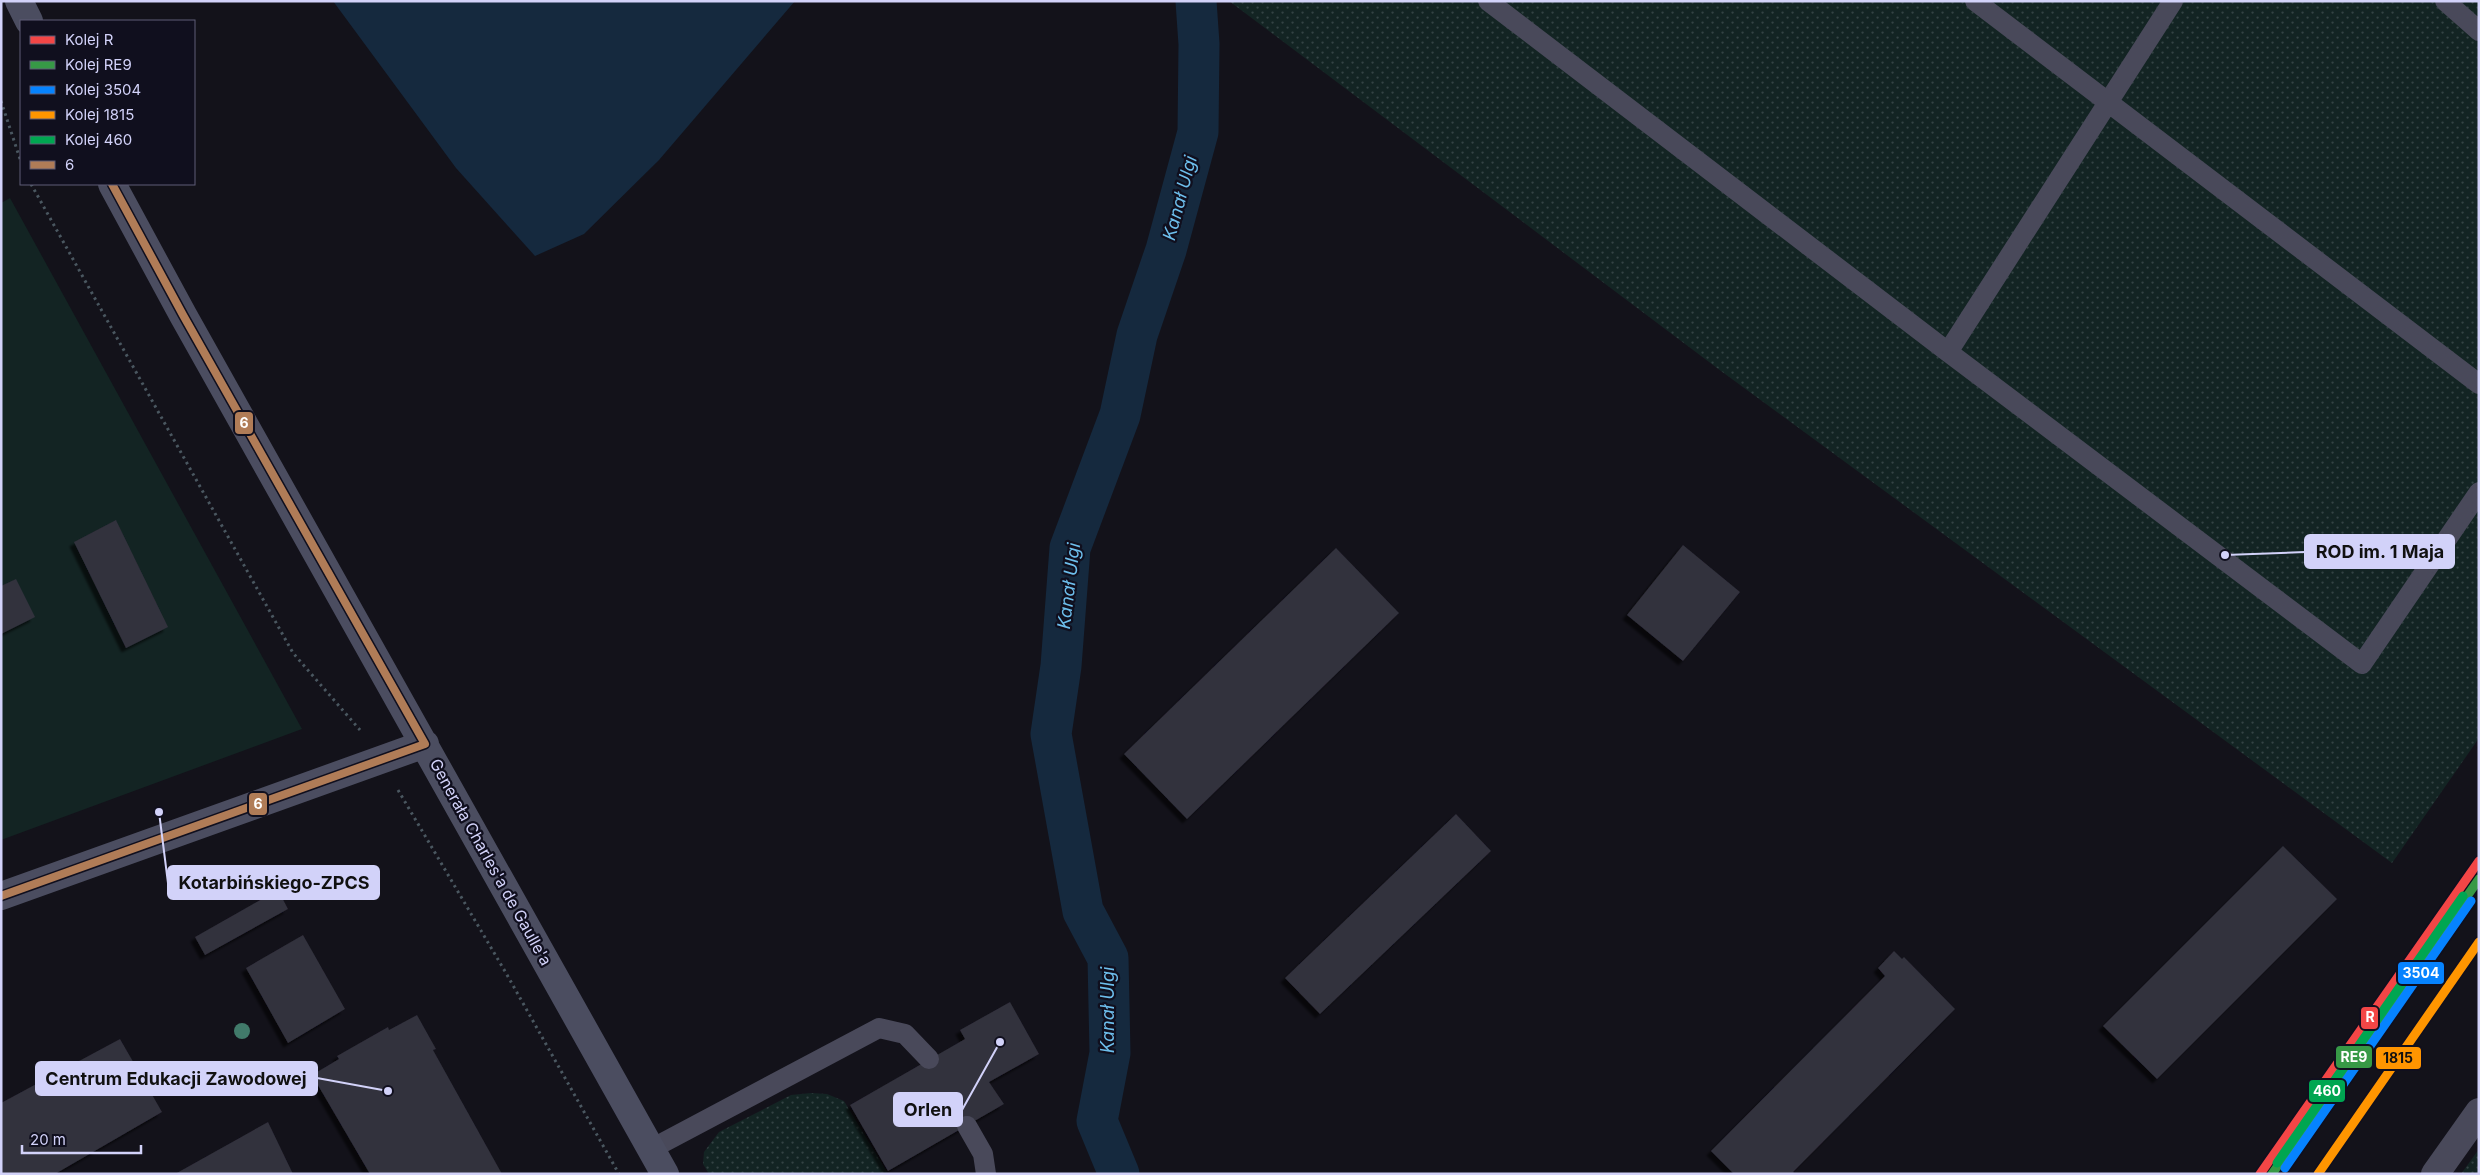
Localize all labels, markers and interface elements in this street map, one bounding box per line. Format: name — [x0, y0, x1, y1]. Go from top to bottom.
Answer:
legend — [20, 20, 195, 185]
text: Kolej R — [65, 30, 114, 49]
text: Kolej RE9 — [65, 55, 132, 74]
text: Kolej 3504 — [65, 80, 141, 99]
text: Kolej 1815 — [65, 105, 134, 124]
text: Kolej 460 — [65, 130, 132, 149]
water label: Kanał Ulgi — [1158, 153, 1201, 242]
text: 6 — [65, 155, 74, 174]
line badge: 6 — [234, 411, 254, 435]
text: 6 — [239, 414, 249, 431]
callout: ROD im. 1 Maja — [2305, 535, 2454, 568]
water label: Kanał Ulgi — [1053, 541, 1084, 630]
text: ROD im. 1 Maja — [2316, 541, 2444, 562]
street label: Generała Charles'a de Gaulle'a — [426, 755, 556, 969]
line badge: 6 — [248, 792, 268, 816]
text: 6 — [253, 795, 263, 812]
callout: Kotarbińskiego-ZPCS — [168, 866, 379, 899]
text: Kotarbińskiego-ZPCS — [178, 872, 370, 893]
line badge: 3504 — [2397, 961, 2445, 985]
text: 3504 — [2403, 964, 2439, 981]
water label: Kanał Ulgi — [1097, 966, 1118, 1053]
line badge: R — [2360, 1006, 2379, 1030]
text: R — [2365, 1008, 2375, 1025]
line badge: RE9 — [2335, 1045, 2373, 1069]
line badge: 1815 — [2375, 1046, 2422, 1070]
text: RE9 — [2341, 1048, 2367, 1065]
text: 1815 — [2383, 1049, 2413, 1066]
callout: Centrum Edukacji Zawodowej — [36, 1062, 317, 1095]
text: Centrum Edukacji Zawodowej — [45, 1068, 307, 1089]
line badge: 460 — [2308, 1079, 2346, 1103]
text: 460 — [2313, 1082, 2341, 1099]
callout: Orlen — [894, 1093, 962, 1126]
text: Orlen — [904, 1099, 952, 1120]
scale bar — [22, 1122, 141, 1154]
text: 20 m — [30, 1130, 66, 1149]

